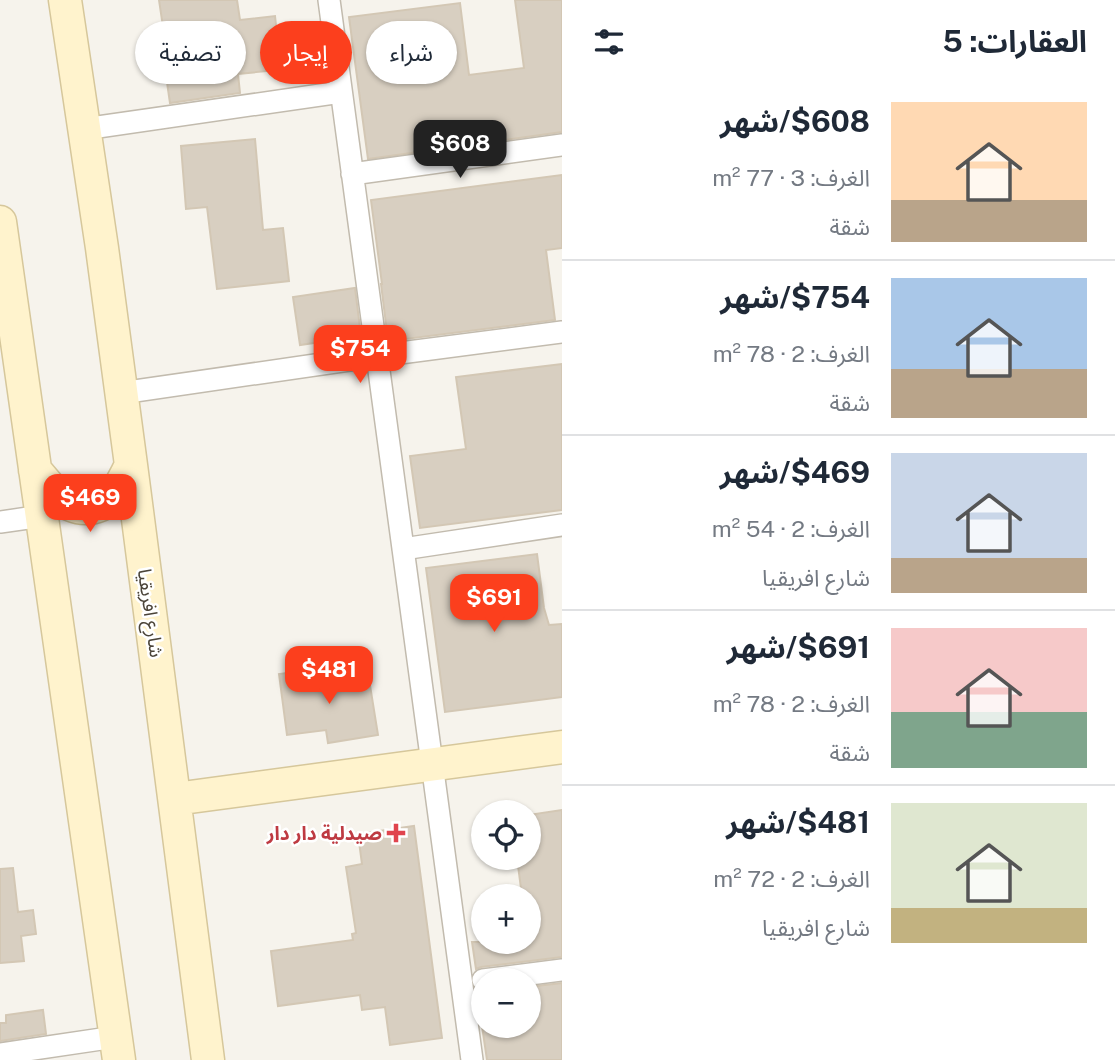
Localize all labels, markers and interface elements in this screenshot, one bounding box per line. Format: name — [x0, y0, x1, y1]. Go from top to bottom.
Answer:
chip: تصفية — [135, 21, 246, 84]
chip: إيجار — [260, 21, 352, 84]
chip: شراء — [366, 21, 457, 84]
icon: filters — [590, 23, 628, 61]
text: العقارات: 5 — [942, 23, 1087, 59]
text: $608/شهر — [720, 103, 870, 139]
pin: $608 — [419, 120, 501, 180]
text: $608 — [430, 129, 490, 156]
icon: home — [947, 130, 1031, 214]
text: الغرف: 3 · 77 m² — [712, 164, 870, 191]
text: شقة — [829, 213, 870, 240]
text: $754/شهر — [720, 279, 870, 315]
icon: home — [947, 306, 1031, 390]
pin: $754 — [319, 326, 401, 385]
text: $754 — [330, 334, 390, 361]
text: الغرف: 2 · 78 m² — [713, 340, 870, 367]
text: شقة — [829, 389, 870, 416]
text: $469/شهر — [720, 454, 870, 490]
pin: $469 — [49, 475, 131, 534]
icon: home — [947, 481, 1031, 565]
text: $469 — [59, 483, 121, 510]
text: الغرف: 2 · 54 m² — [712, 515, 870, 542]
text: شارع افريقيا — [762, 564, 870, 591]
street label: شارع افريقيا — [131, 567, 168, 659]
pin: $691 — [453, 574, 535, 634]
text: $691 — [466, 583, 522, 610]
text: $691/شهر — [727, 629, 870, 665]
pin: $481 — [288, 646, 370, 706]
text: $481 — [301, 655, 357, 682]
icon: home — [947, 656, 1031, 740]
text: الغرف: 2 · 78 m² — [713, 690, 870, 717]
text: شقة — [829, 739, 870, 766]
map controls — [471, 800, 541, 1038]
button: locate — [471, 800, 541, 870]
text: $481/شهر — [726, 804, 870, 840]
place label: صيدلية دار دار — [266, 822, 382, 845]
marker: صيدلية دار دار — [388, 825, 404, 841]
icon: home — [947, 831, 1031, 915]
text: الغرف: 2 · 72 m² — [713, 865, 870, 892]
button: + — [471, 884, 541, 954]
text: شارع افريقيا — [762, 914, 870, 941]
button: − — [471, 968, 541, 1038]

